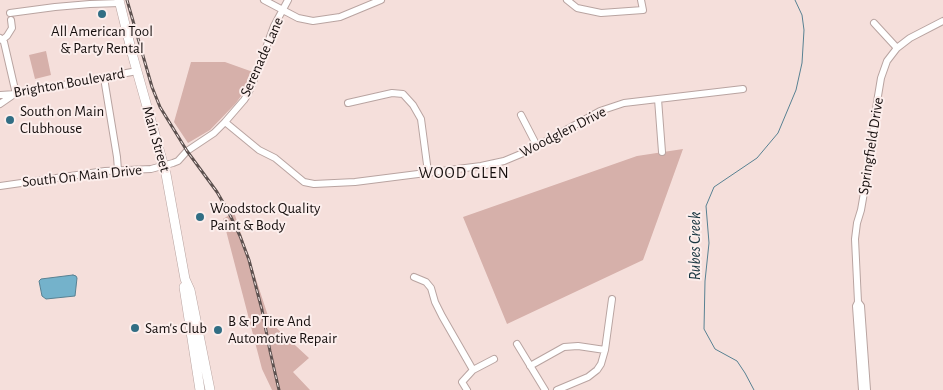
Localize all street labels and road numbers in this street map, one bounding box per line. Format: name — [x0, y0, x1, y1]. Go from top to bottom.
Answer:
street label: Serenade Lane — [237, 15, 287, 99]
street label: Brighton Boulevard — [12, 64, 126, 102]
street label: Springfield Drive — [854, 96, 888, 196]
street label: Woodglen Drive — [517, 103, 609, 161]
street label: Main Street — [138, 104, 174, 174]
street label: South On Main Drive — [21, 161, 143, 191]

